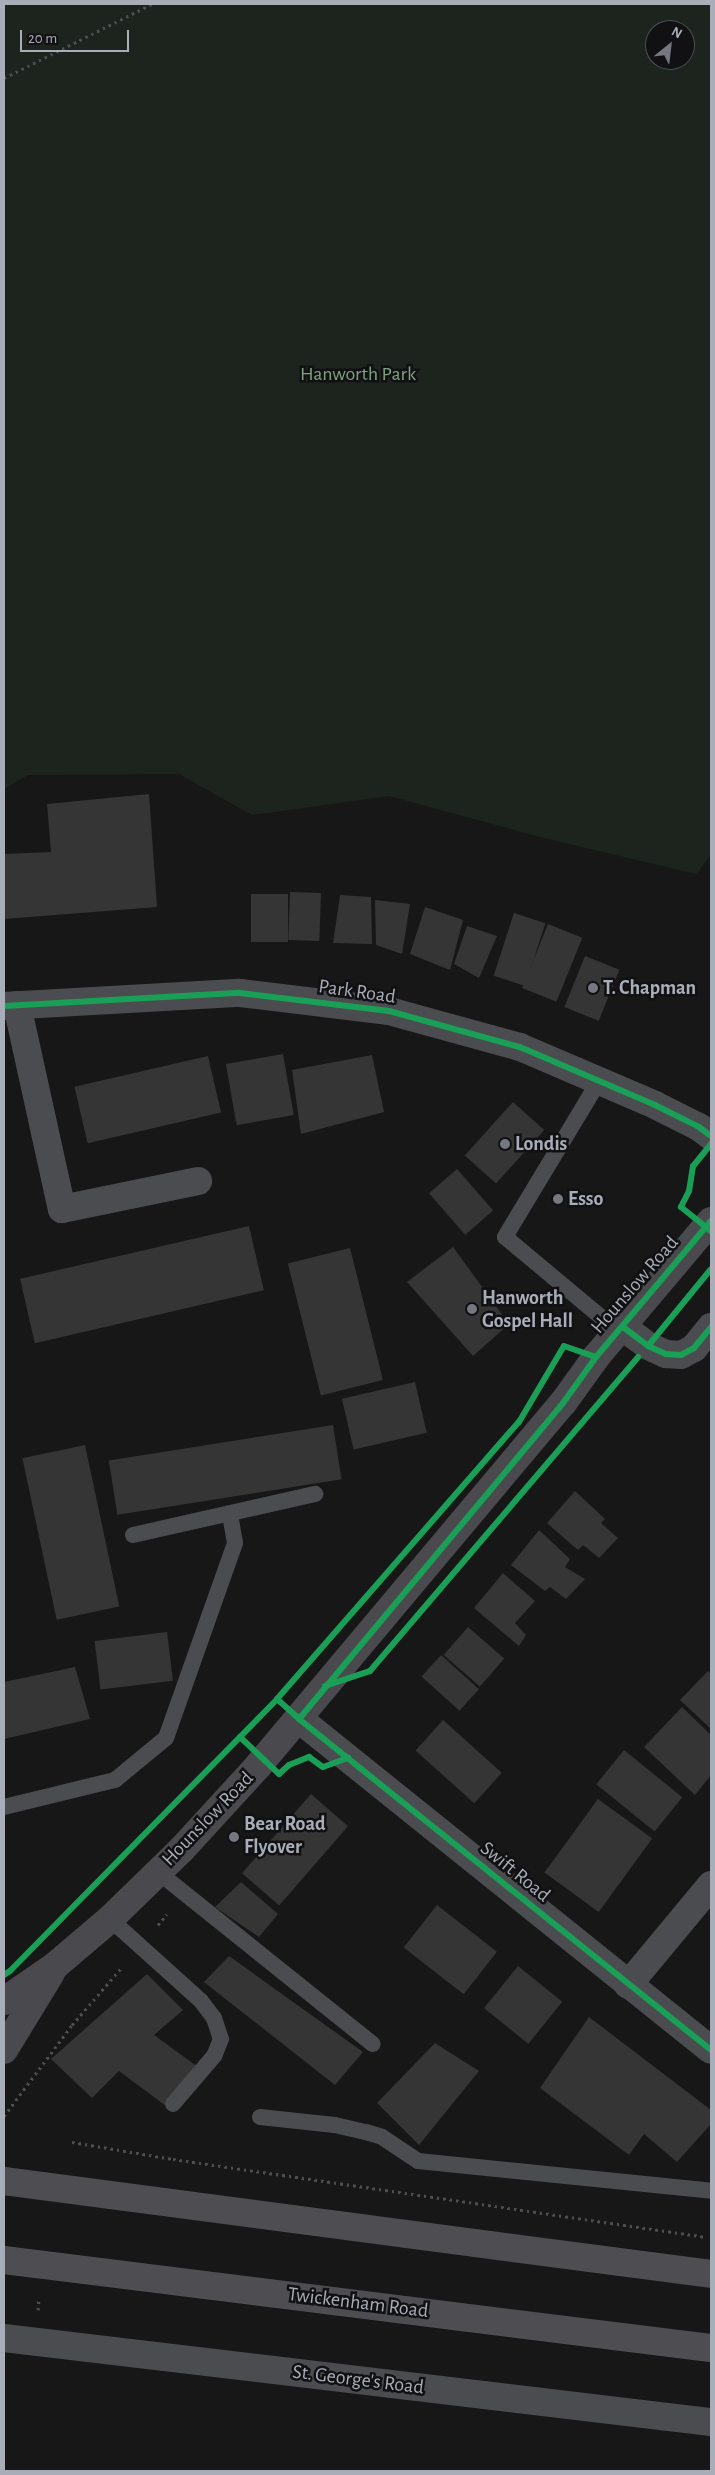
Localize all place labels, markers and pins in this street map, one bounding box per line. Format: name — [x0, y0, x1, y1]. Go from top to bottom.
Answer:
place label: T. Chapman — [603, 976, 696, 1000]
marker: T. Chapman — [587, 982, 599, 994]
place label: Londis — [515, 1132, 567, 1156]
marker: Londis — [499, 1138, 511, 1150]
place label: Esso — [568, 1187, 603, 1211]
marker: Esso — [552, 1193, 564, 1205]
place label: Hanworth Gospel Hall — [482, 1286, 573, 1333]
marker: Hanworth Gospel Hall — [466, 1303, 478, 1315]
place label: Bear Road Flyover — [244, 1813, 326, 1860]
marker: Bear Road Flyover — [228, 1831, 240, 1843]

